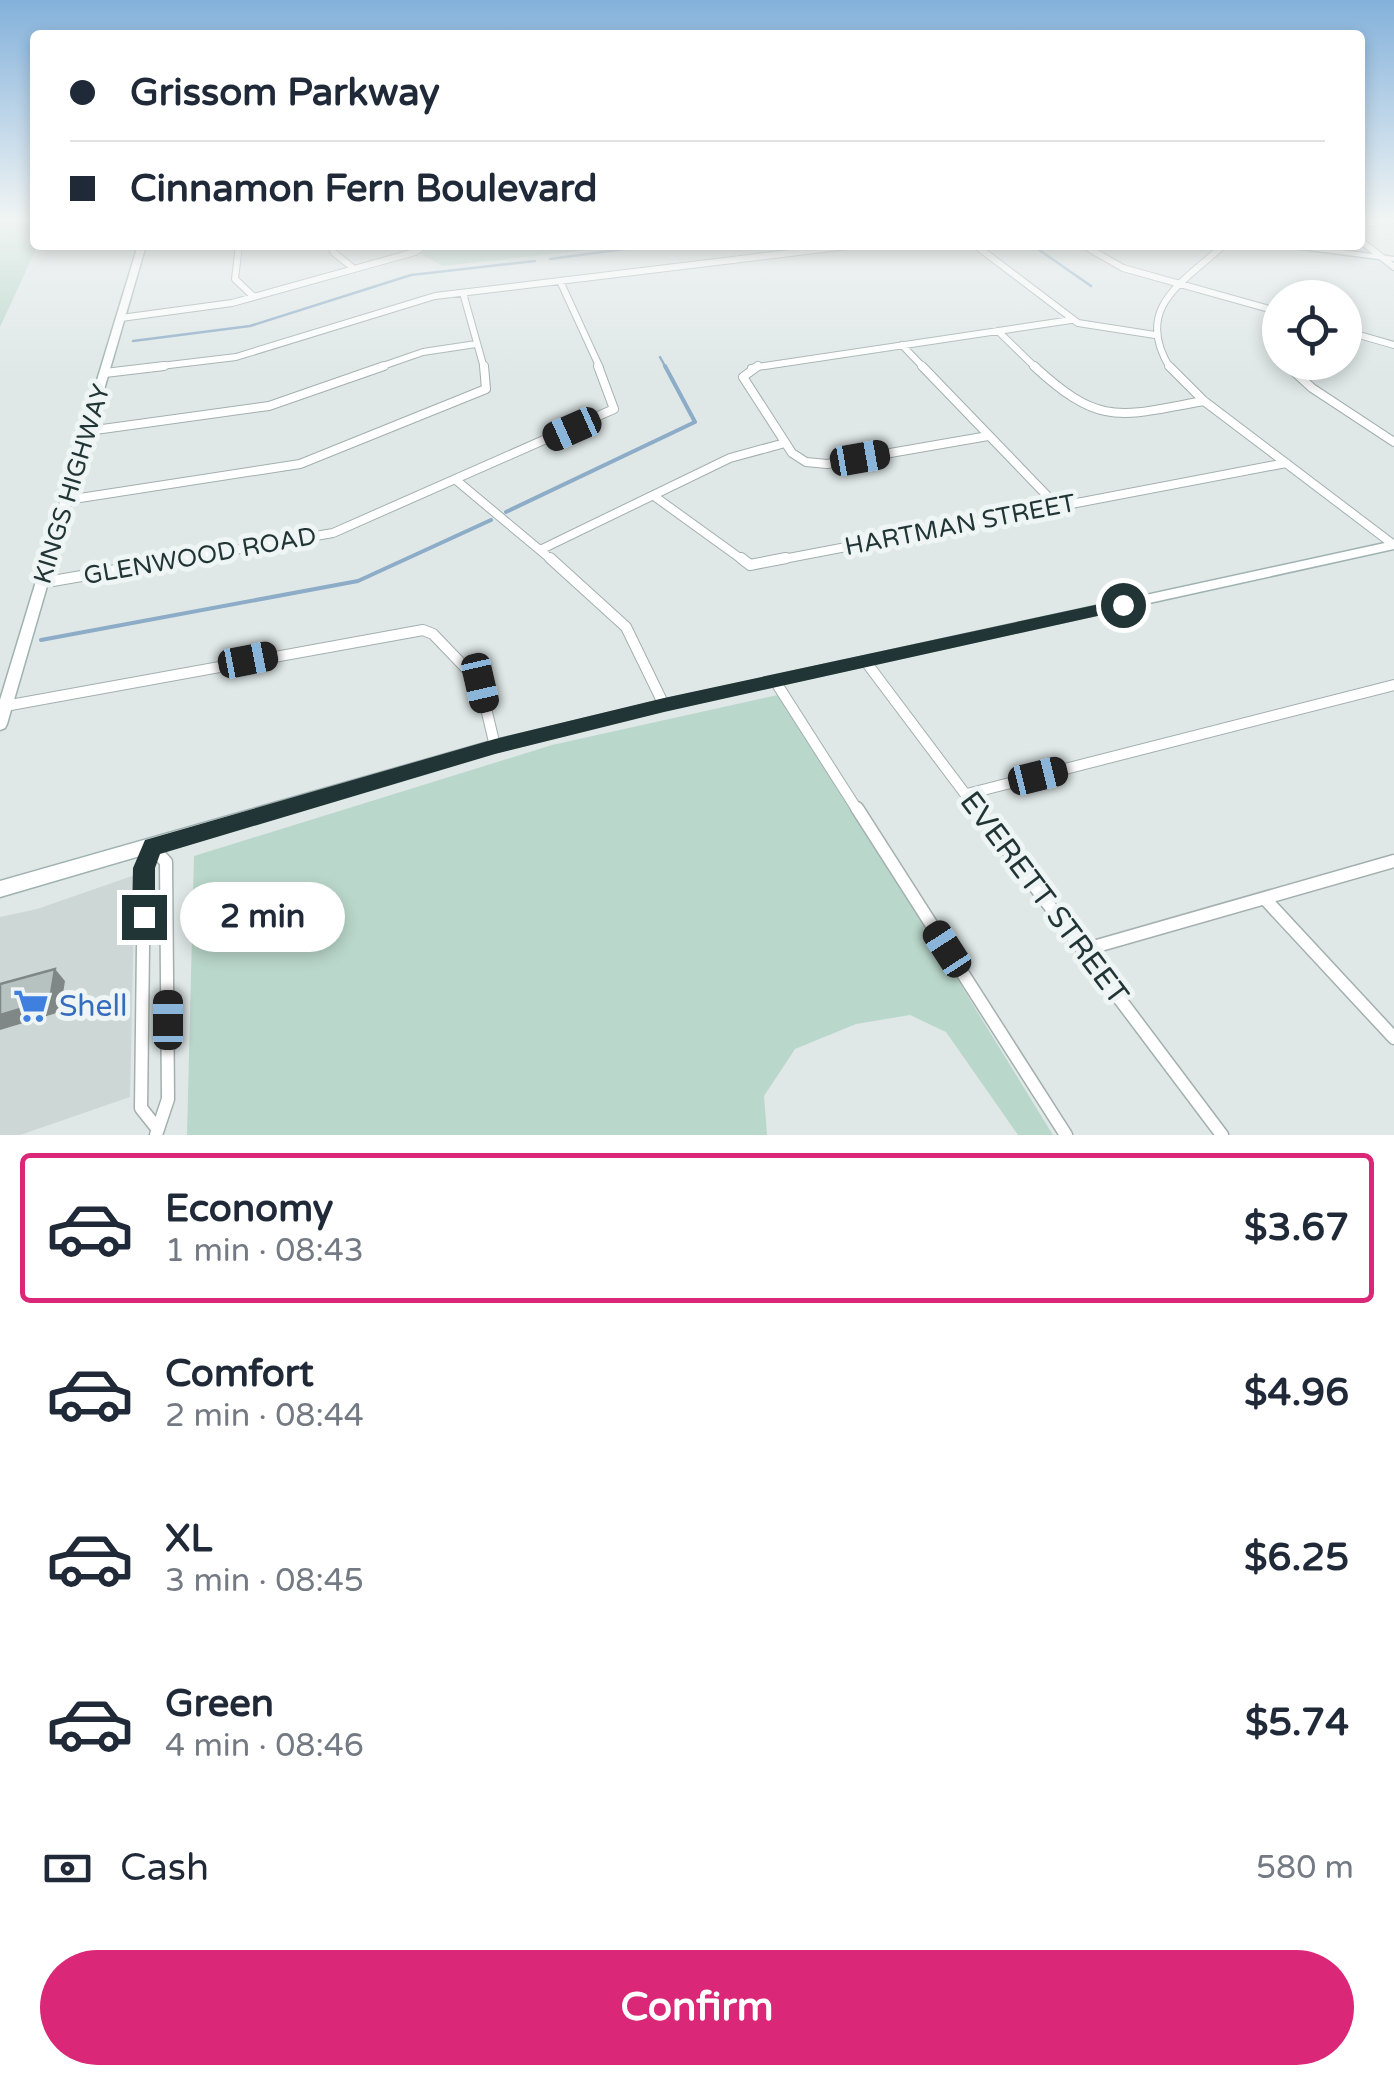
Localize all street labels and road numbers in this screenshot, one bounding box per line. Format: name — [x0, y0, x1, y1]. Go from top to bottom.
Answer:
street label: KINGS HIGHWAY — [27, 381, 117, 587]
street label: HARTMAN STREET — [842, 488, 1078, 562]
street label: GLENWOOD ROAD — [81, 521, 319, 591]
street label: EVERETT STREET — [952, 784, 1136, 1012]

